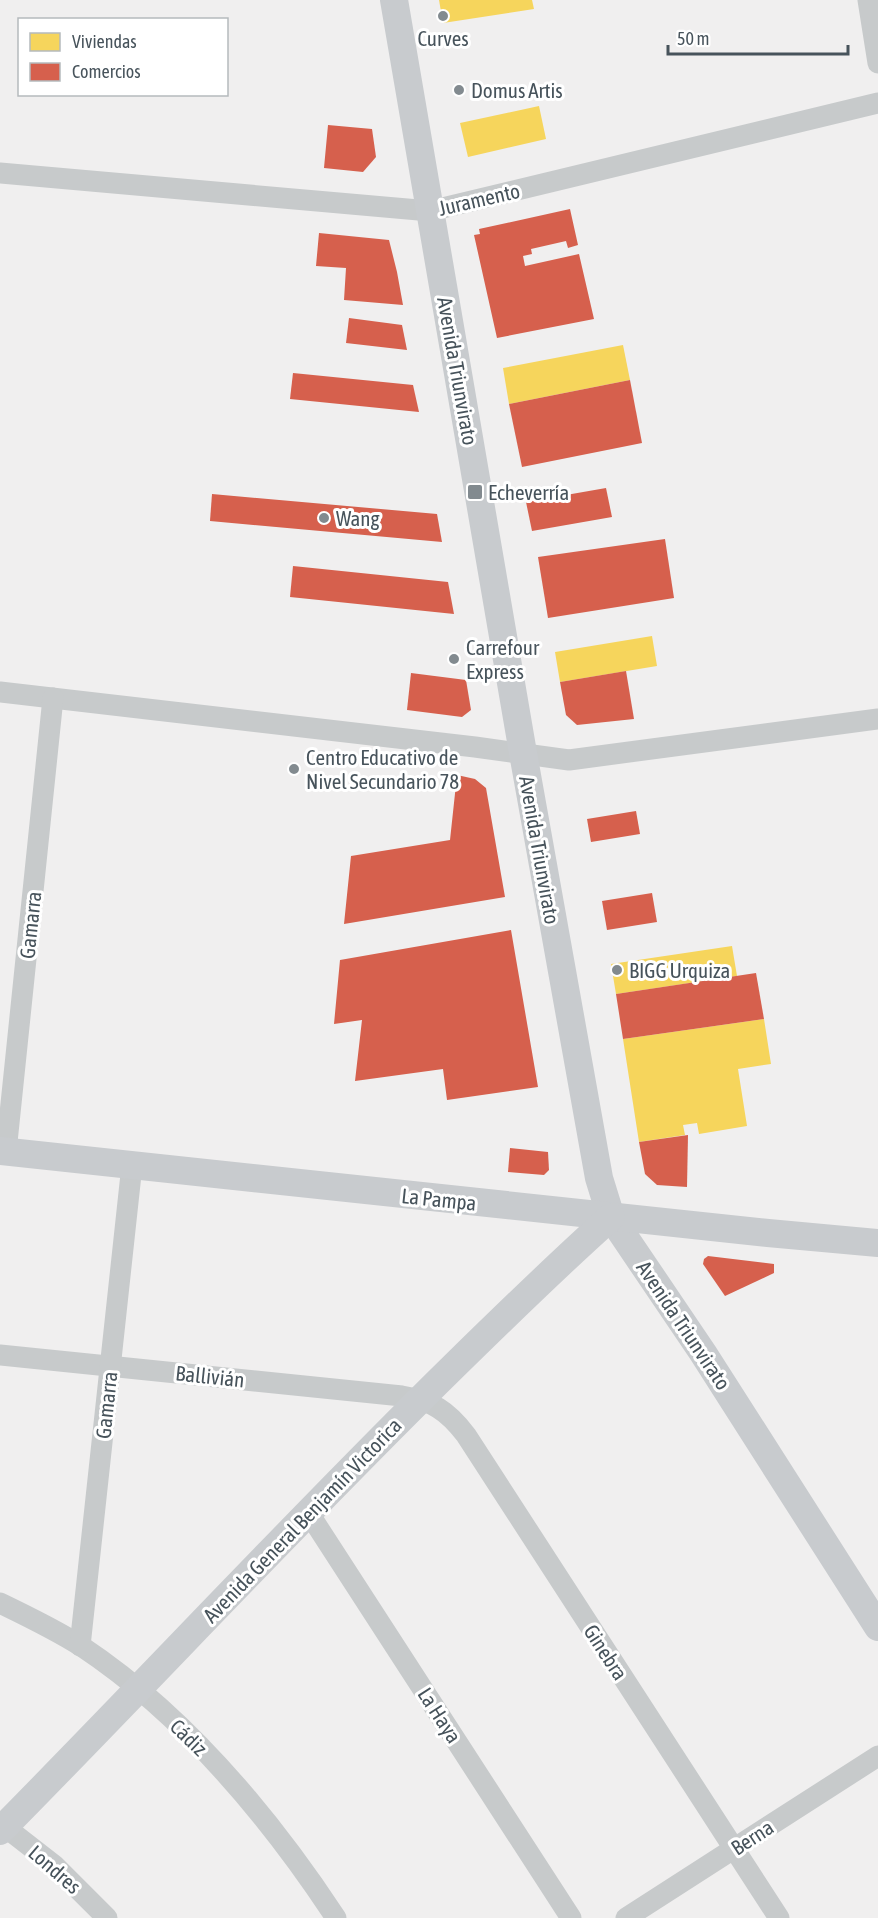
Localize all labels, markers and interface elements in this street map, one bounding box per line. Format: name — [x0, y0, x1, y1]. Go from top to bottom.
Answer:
marker: Curves — [436, 9, 450, 23]
legend — [18, 18, 228, 96]
scale bar — [668, 18, 848, 56]
place label: Curves — [417, 26, 469, 50]
text: 50 m — [677, 28, 709, 49]
text: Viviendas — [72, 31, 137, 52]
text: Comercios — [72, 61, 141, 82]
place label: Domus Artis — [471, 78, 563, 102]
marker: Domus Artis — [452, 83, 466, 97]
street label: Juramento — [436, 178, 522, 220]
street label: Avenida Triunvirato — [433, 295, 483, 447]
place label: Echeverría — [488, 480, 569, 504]
marker: Echeverría — [466, 483, 484, 501]
place label: Wang — [336, 506, 380, 530]
marker: Wang — [317, 511, 331, 525]
place label: Carrefour Express — [466, 635, 540, 683]
marker: Carrefour Express — [447, 652, 461, 666]
place label: Centro Educativo de Nivel Secundario 78 — [306, 745, 459, 793]
marker: Centro Educativo de Nivel Secundario 78 — [287, 762, 301, 776]
street label: Avenida Triunvirato — [515, 774, 565, 926]
street label: Gamarra — [15, 890, 45, 960]
place label: BIGG Urquiza — [629, 958, 730, 982]
marker: BIGG Urquiza — [610, 963, 624, 977]
street label: La Pampa — [400, 1183, 478, 1215]
street label: Avenida Triunvirato — [632, 1256, 736, 1394]
street label: Ballivián — [174, 1360, 246, 1392]
street label: Gamarra — [91, 1370, 121, 1440]
street label: Avenida General Benjamín Victorica — [198, 1413, 406, 1627]
street label: Ginebra — [579, 1620, 633, 1684]
street label: La Haya — [413, 1683, 467, 1747]
street label: Cádiz — [166, 1714, 213, 1760]
street label: Berna — [726, 1815, 778, 1859]
street label: Londres — [24, 1840, 86, 1898]

